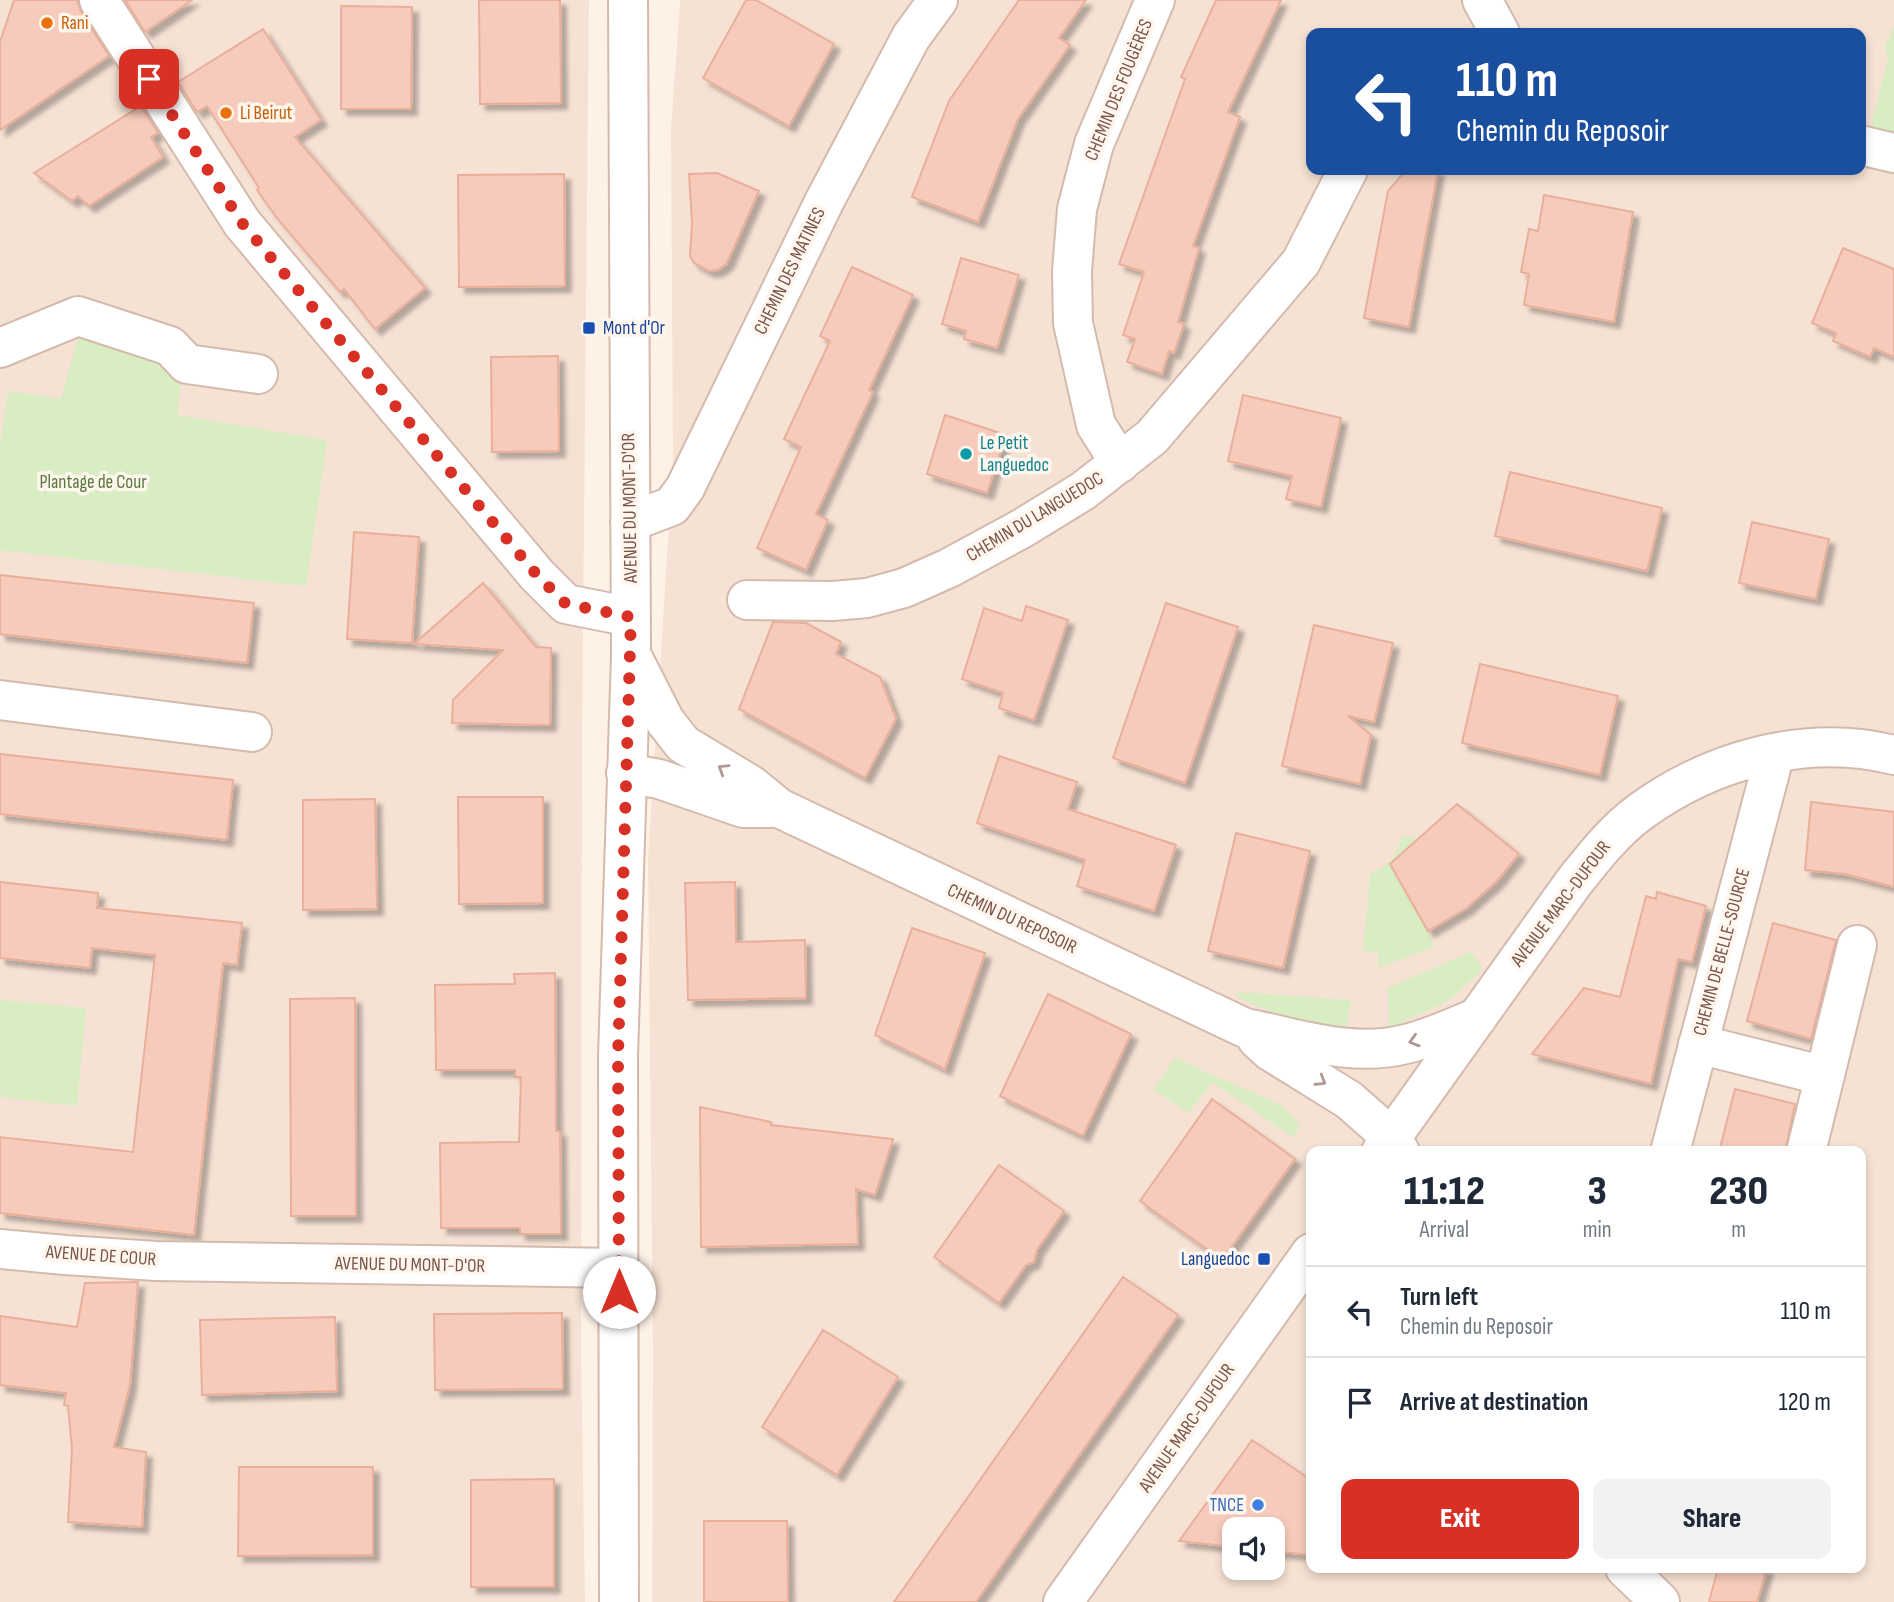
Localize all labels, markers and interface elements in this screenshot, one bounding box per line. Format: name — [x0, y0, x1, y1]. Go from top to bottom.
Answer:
place label: Rani — [61, 12, 89, 35]
marker: Rani — [39, 15, 55, 31]
street label: CHEMIN DES FOUGÈRES — [1080, 16, 1158, 164]
pin — [119, 49, 179, 109]
text: 110 m — [1456, 52, 1558, 111]
icon: left — [1341, 56, 1432, 147]
icon: arrive — [130, 60, 168, 98]
place label: Li Beirut — [240, 102, 293, 125]
marker: Li Beirut — [218, 105, 234, 121]
text: Chemin du Reposoir — [1456, 112, 1669, 151]
street label: CHEMIN DES MATINES — [749, 204, 831, 338]
place label: Mont d'Or — [603, 317, 666, 340]
marker: Mont d'Or — [581, 320, 597, 336]
street label: AVENUE DU MONT-D'OR — [617, 432, 643, 584]
place label: Le Petit Languedoc — [980, 432, 1049, 477]
marker: Le Petit Languedoc — [958, 446, 974, 462]
street label: CHEMIN DU LANGUEDOC — [962, 467, 1108, 567]
park label: Plantage de Cour — [39, 471, 147, 494]
one-way arrow — [718, 765, 731, 778]
street label: AVENUE MARC-DUFOUR — [1506, 836, 1616, 972]
street label: CHEMIN DE BELLE-SOURCE — [1689, 866, 1755, 1038]
street label: CHEMIN DU REPOSOIR — [944, 879, 1081, 959]
one-way arrow — [1408, 1033, 1420, 1048]
one-way arrow — [1313, 1073, 1326, 1086]
text: 11:12 — [1404, 1166, 1485, 1217]
text: 3 — [1587, 1166, 1607, 1217]
text: 230 — [1709, 1166, 1768, 1217]
text: Arrival — [1420, 1216, 1469, 1244]
text: min — [1583, 1216, 1612, 1244]
text: m — [1731, 1216, 1746, 1244]
street label: AVENUE DE COUR — [44, 1241, 157, 1271]
place label: Languedoc — [1181, 1248, 1250, 1271]
marker: Languedoc — [1256, 1251, 1272, 1267]
street label: AVENUE DU MONT-D'OR — [334, 1252, 486, 1278]
position arrow — [582, 1255, 656, 1329]
text: Turn left — [1400, 1282, 1478, 1313]
icon: left — [1341, 1293, 1379, 1331]
text: 110 m — [1780, 1296, 1831, 1327]
text: Chemin du Reposoir — [1400, 1313, 1553, 1341]
street label: AVENUE MARC-DUFOUR — [1134, 1359, 1240, 1497]
icon: arrive — [1341, 1384, 1379, 1422]
text: Arrive at destination — [1400, 1387, 1588, 1418]
text: 120 m — [1778, 1387, 1831, 1418]
button: Exit — [1341, 1479, 1579, 1559]
button: Share — [1593, 1479, 1831, 1559]
place label: TNCE — [1210, 1494, 1244, 1517]
marker: TNCE — [1250, 1497, 1266, 1513]
map controls — [1222, 1517, 1285, 1580]
button: sound — [1222, 1517, 1285, 1580]

